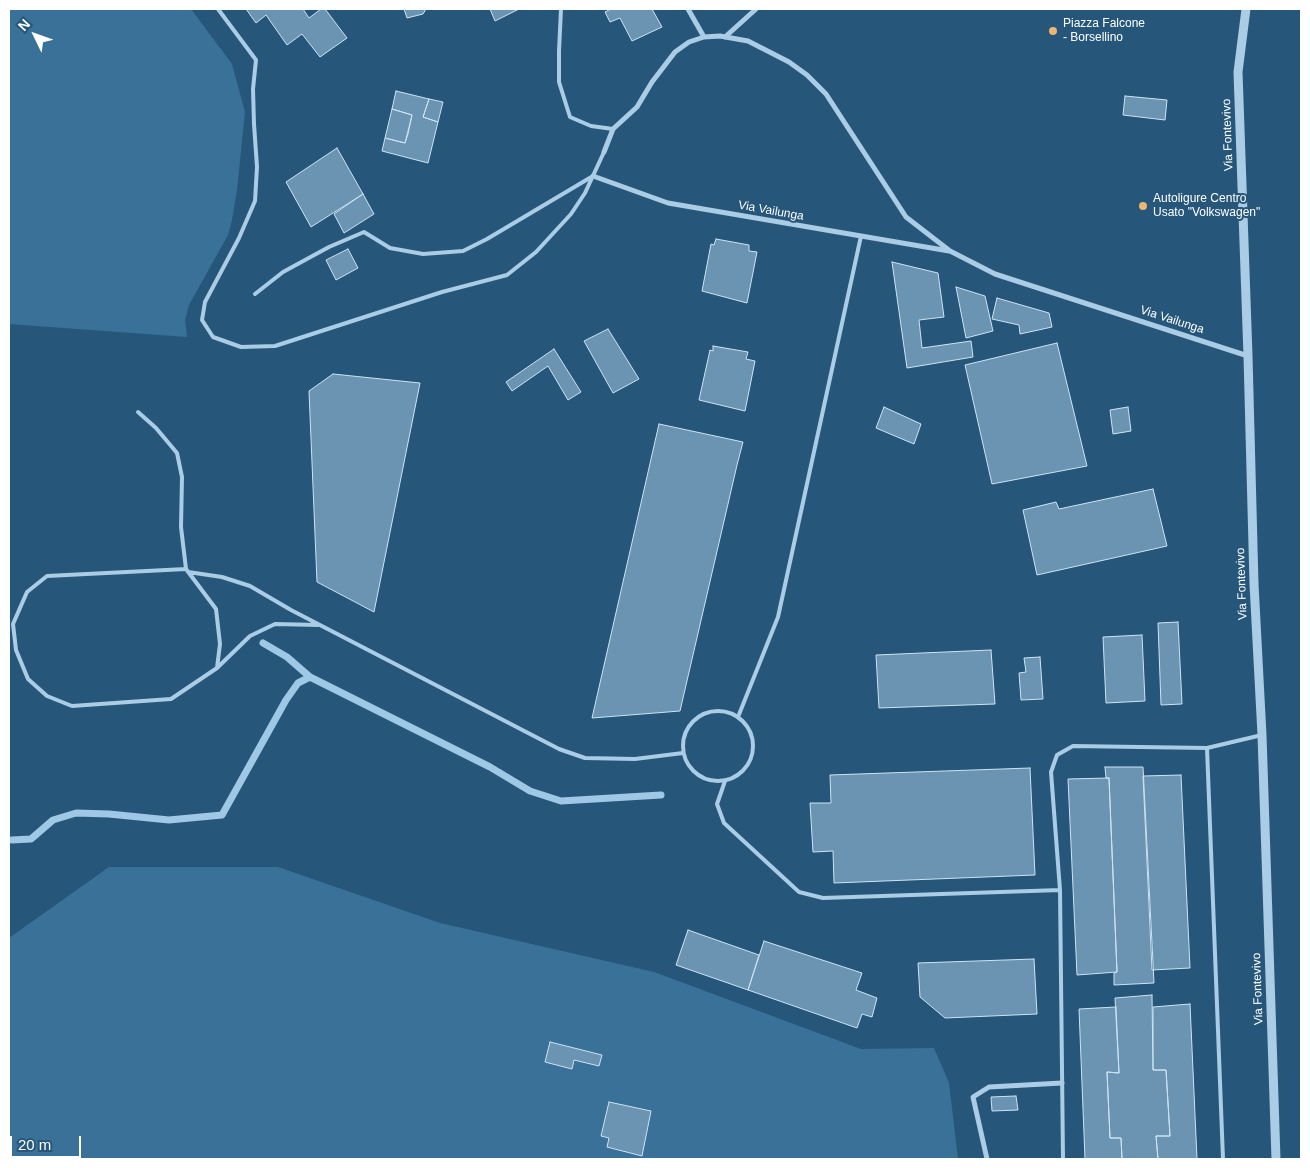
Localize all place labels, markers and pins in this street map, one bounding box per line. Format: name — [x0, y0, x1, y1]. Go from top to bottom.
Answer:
place label: Piazza Falcone - Borsellino — [1063, 17, 1145, 45]
marker: Piazza Falcone - Borsellino — [1047, 25, 1059, 37]
place label: Autoligure Centro Usato "Volkswagen" — [1153, 192, 1260, 220]
marker: Autoligure Centro Usato "Volkswagen" — [1137, 200, 1149, 212]

